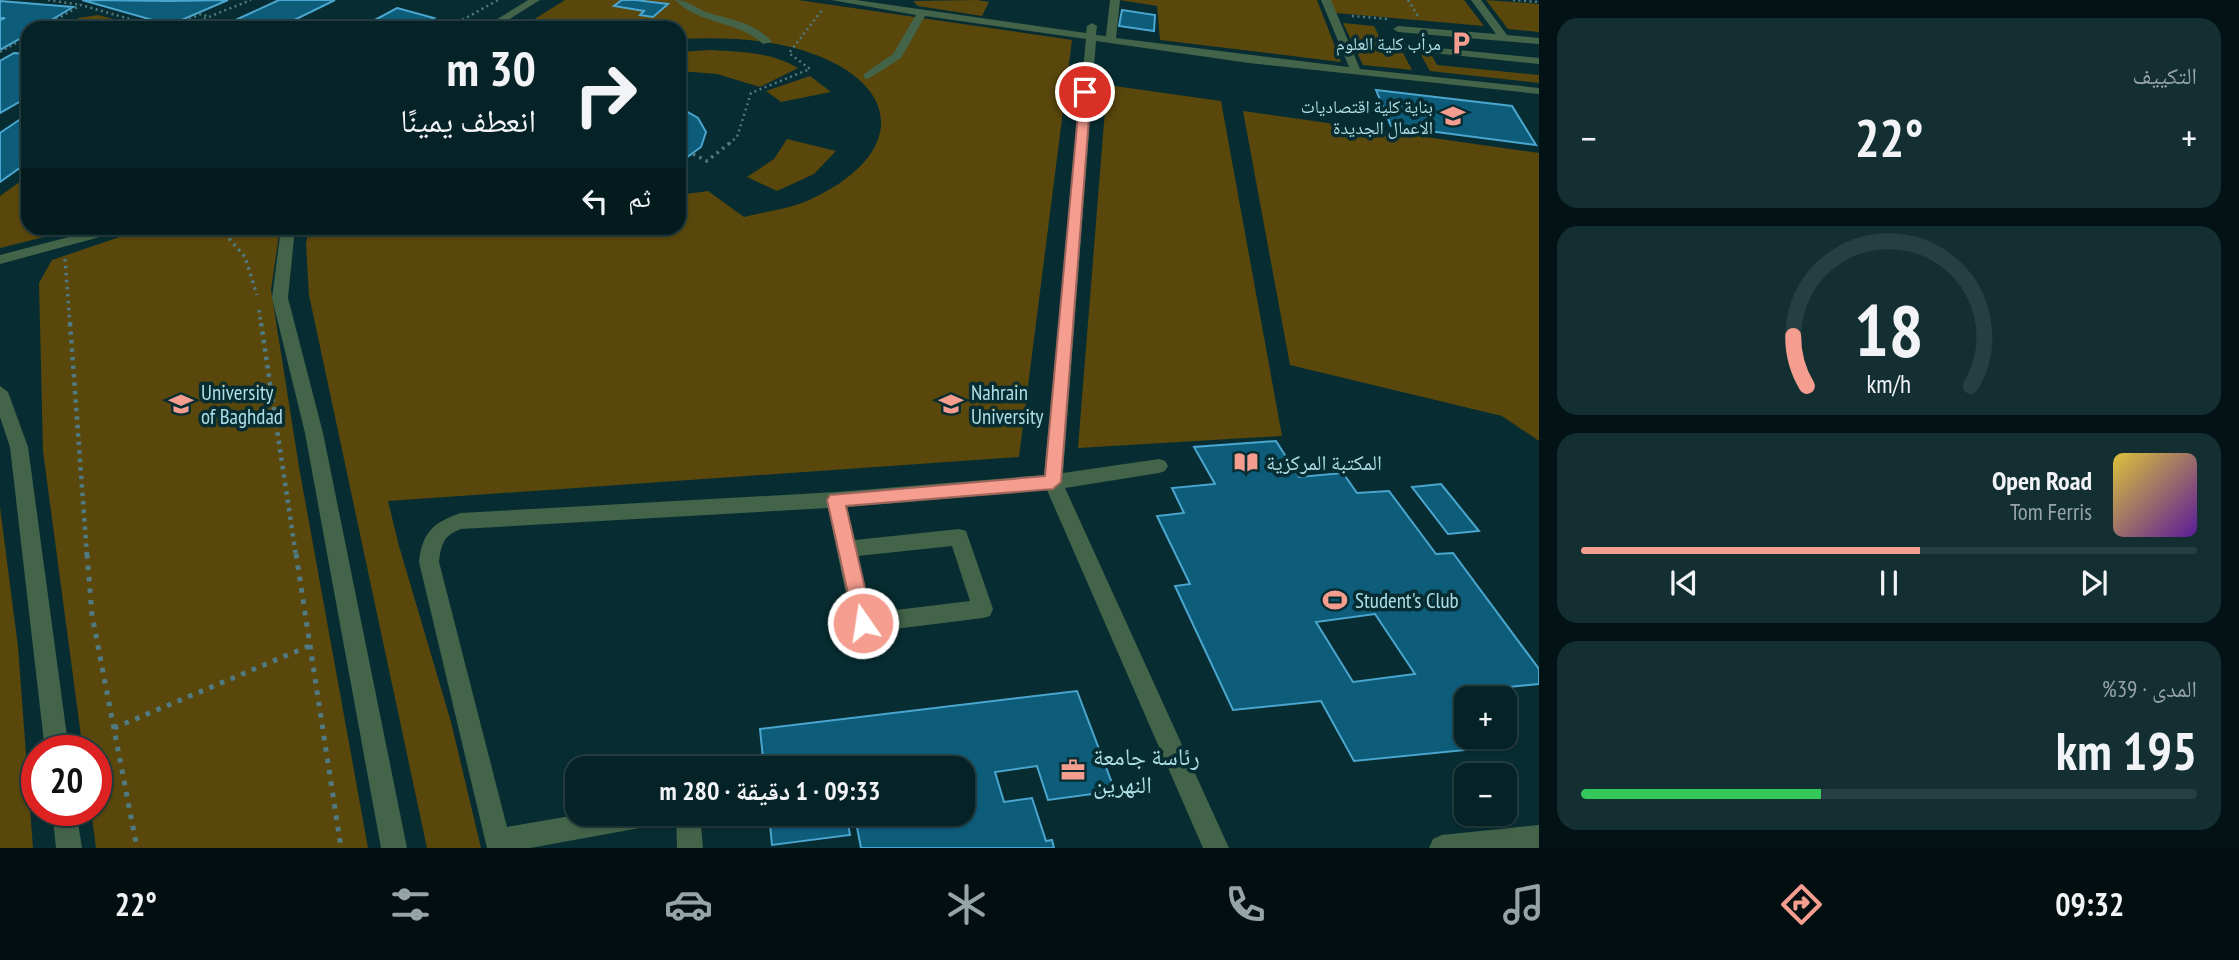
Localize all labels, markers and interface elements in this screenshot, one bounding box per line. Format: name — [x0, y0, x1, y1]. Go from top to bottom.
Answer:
parking icon: مرأب كلية العلوم — [1447, 29, 1475, 57]
place label: مرأب كلية العلوم — [1336, 32, 1441, 56]
text: 30 m — [447, 36, 536, 100]
icon: right — [560, 49, 651, 140]
text: التكييف — [2132, 61, 2197, 90]
pin — [1055, 62, 1115, 122]
icon: arrive — [1066, 73, 1104, 111]
place label: بناية كلية اقتصاديات الاعمال الجديدة — [1301, 95, 1433, 139]
text: انعطف يمينًا — [400, 99, 536, 141]
school or university icon: بناية كلية اقتصاديات الاعمال الجديدة — [1439, 102, 1467, 130]
text: 22° — [1855, 104, 1923, 171]
text: − — [1581, 113, 1597, 162]
text: + — [2181, 113, 2197, 162]
text: ثم — [628, 181, 651, 214]
icon: left — [576, 182, 614, 220]
text: 18 — [1854, 283, 1924, 377]
text: km/h — [1867, 368, 1911, 400]
place label: University of Baghdad — [201, 379, 283, 430]
place label: Nahrain University — [971, 379, 1044, 430]
school or university icon: University of Baghdad — [167, 390, 195, 418]
school or university icon: Nahrain University — [937, 390, 965, 418]
library icon: المكتبة المركزية — [1232, 448, 1260, 476]
place label: المكتبة المركزية — [1266, 449, 1382, 476]
text: Open Road — [1992, 464, 2092, 497]
text: Tom Ferris — [2010, 497, 2092, 526]
icon: previous — [1665, 564, 1703, 602]
icon: pause — [1870, 564, 1908, 602]
icon: next — [2075, 564, 2113, 602]
position arrow — [826, 586, 900, 660]
sports icon: Student's Club — [1321, 586, 1349, 614]
place label: Student's Club — [1355, 587, 1459, 614]
text: المدى · 39% — [2102, 674, 2197, 703]
map controls — [1454, 686, 1517, 826]
button: + — [1454, 686, 1517, 749]
text: 195 km — [2056, 717, 2197, 784]
speed limit sign: 20 — [21, 735, 112, 826]
place label: رئاسة جامعة النهرين — [1093, 741, 1200, 800]
office icon: رئاسة جامعة النهرين — [1059, 756, 1087, 784]
button: − — [1454, 763, 1517, 826]
text: 09:33 · 1 دقيقة · 280 m — [660, 774, 880, 807]
icon: filters — [386, 880, 435, 929]
icon: car — [664, 880, 713, 929]
icon: climate — [942, 880, 991, 929]
icon: phone — [1221, 880, 1270, 929]
icon: music — [1499, 880, 1548, 929]
icon: directions — [1777, 880, 1826, 929]
text: 22° — [115, 883, 157, 925]
text: 09:32 — [2055, 883, 2124, 925]

